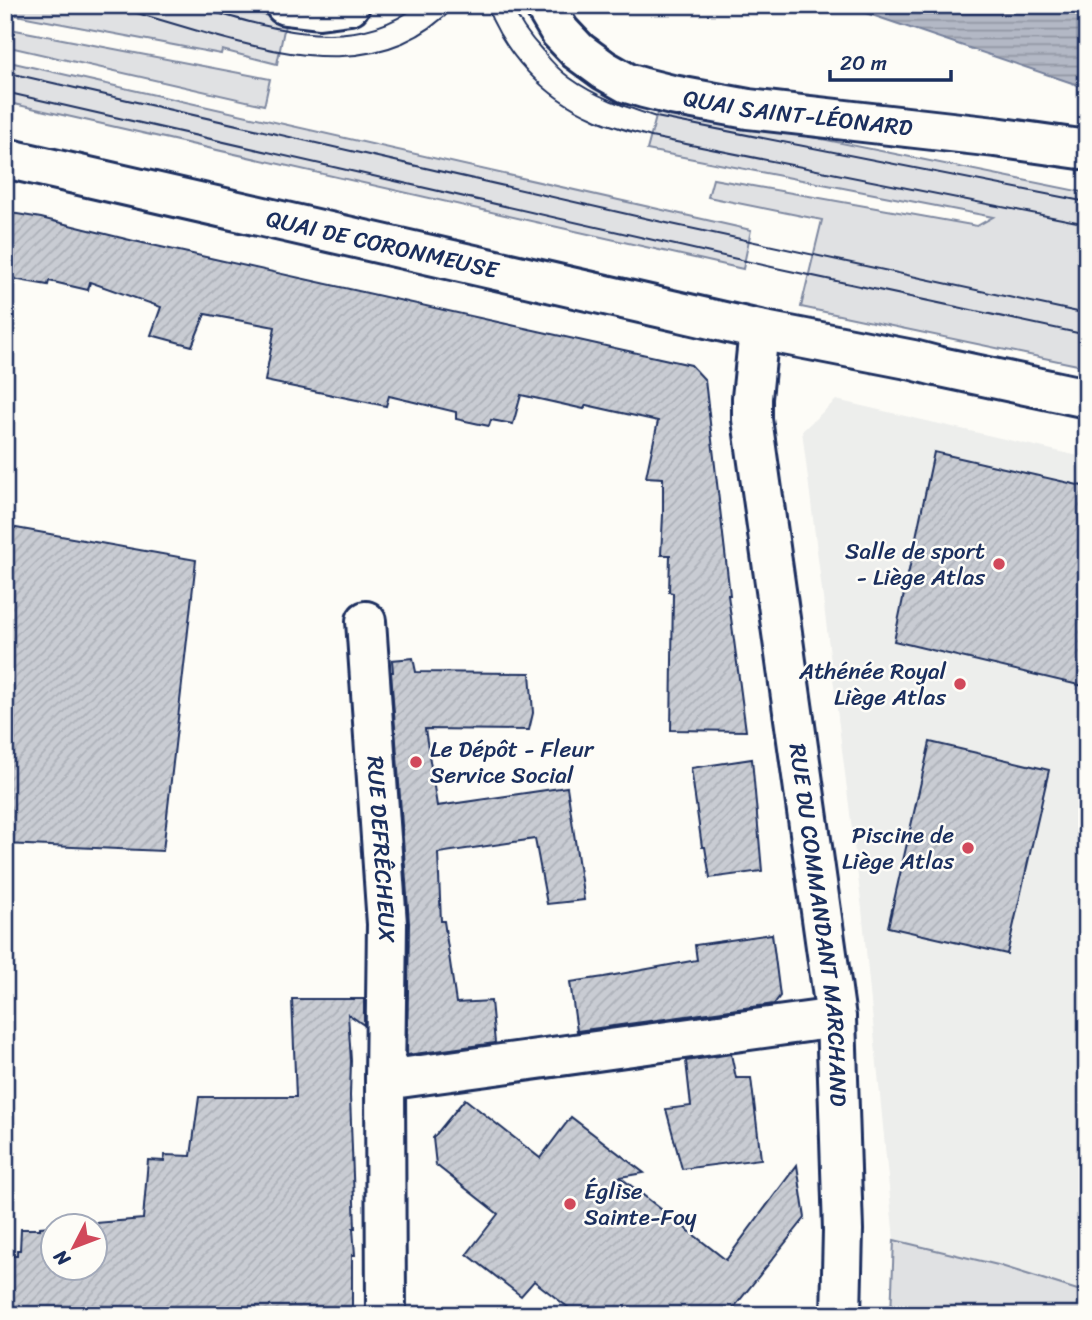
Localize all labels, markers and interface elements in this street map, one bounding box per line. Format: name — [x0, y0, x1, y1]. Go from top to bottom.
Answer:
scale bar — [830, 38, 950, 82]
text: 20 m — [840, 44, 887, 82]
street label: QUAI SAINT-LÉONARD — [680, 77, 915, 149]
street label: QUAI DE CORONMEUSE — [262, 198, 503, 291]
place label: Salle de sport - Liège Atlas — [845, 531, 985, 598]
marker: Salle de sport - Liège Atlas — [991, 556, 1007, 572]
place label: Athénée Royal Liège Atlas — [798, 651, 946, 718]
marker: Athénée Royal Liège Atlas — [952, 676, 968, 692]
place label: Le Dépôt - Fleur Service Social — [430, 729, 595, 796]
street label: RUE DU COMMANDANT MARCHAND — [777, 741, 859, 1107]
marker: Le Dépôt - Fleur Service Social — [408, 754, 424, 770]
street label: RUE DEFRÊCHEUX — [354, 755, 407, 943]
place label: Piscine de Liège Atlas — [842, 815, 954, 882]
marker: Piscine de Liège Atlas — [960, 840, 976, 856]
place label: Église Sainte-Foy — [584, 1171, 697, 1238]
marker: Église Sainte-Foy — [562, 1196, 578, 1212]
north arrow — [38, 1212, 108, 1282]
text: N — [45, 1241, 79, 1275]

